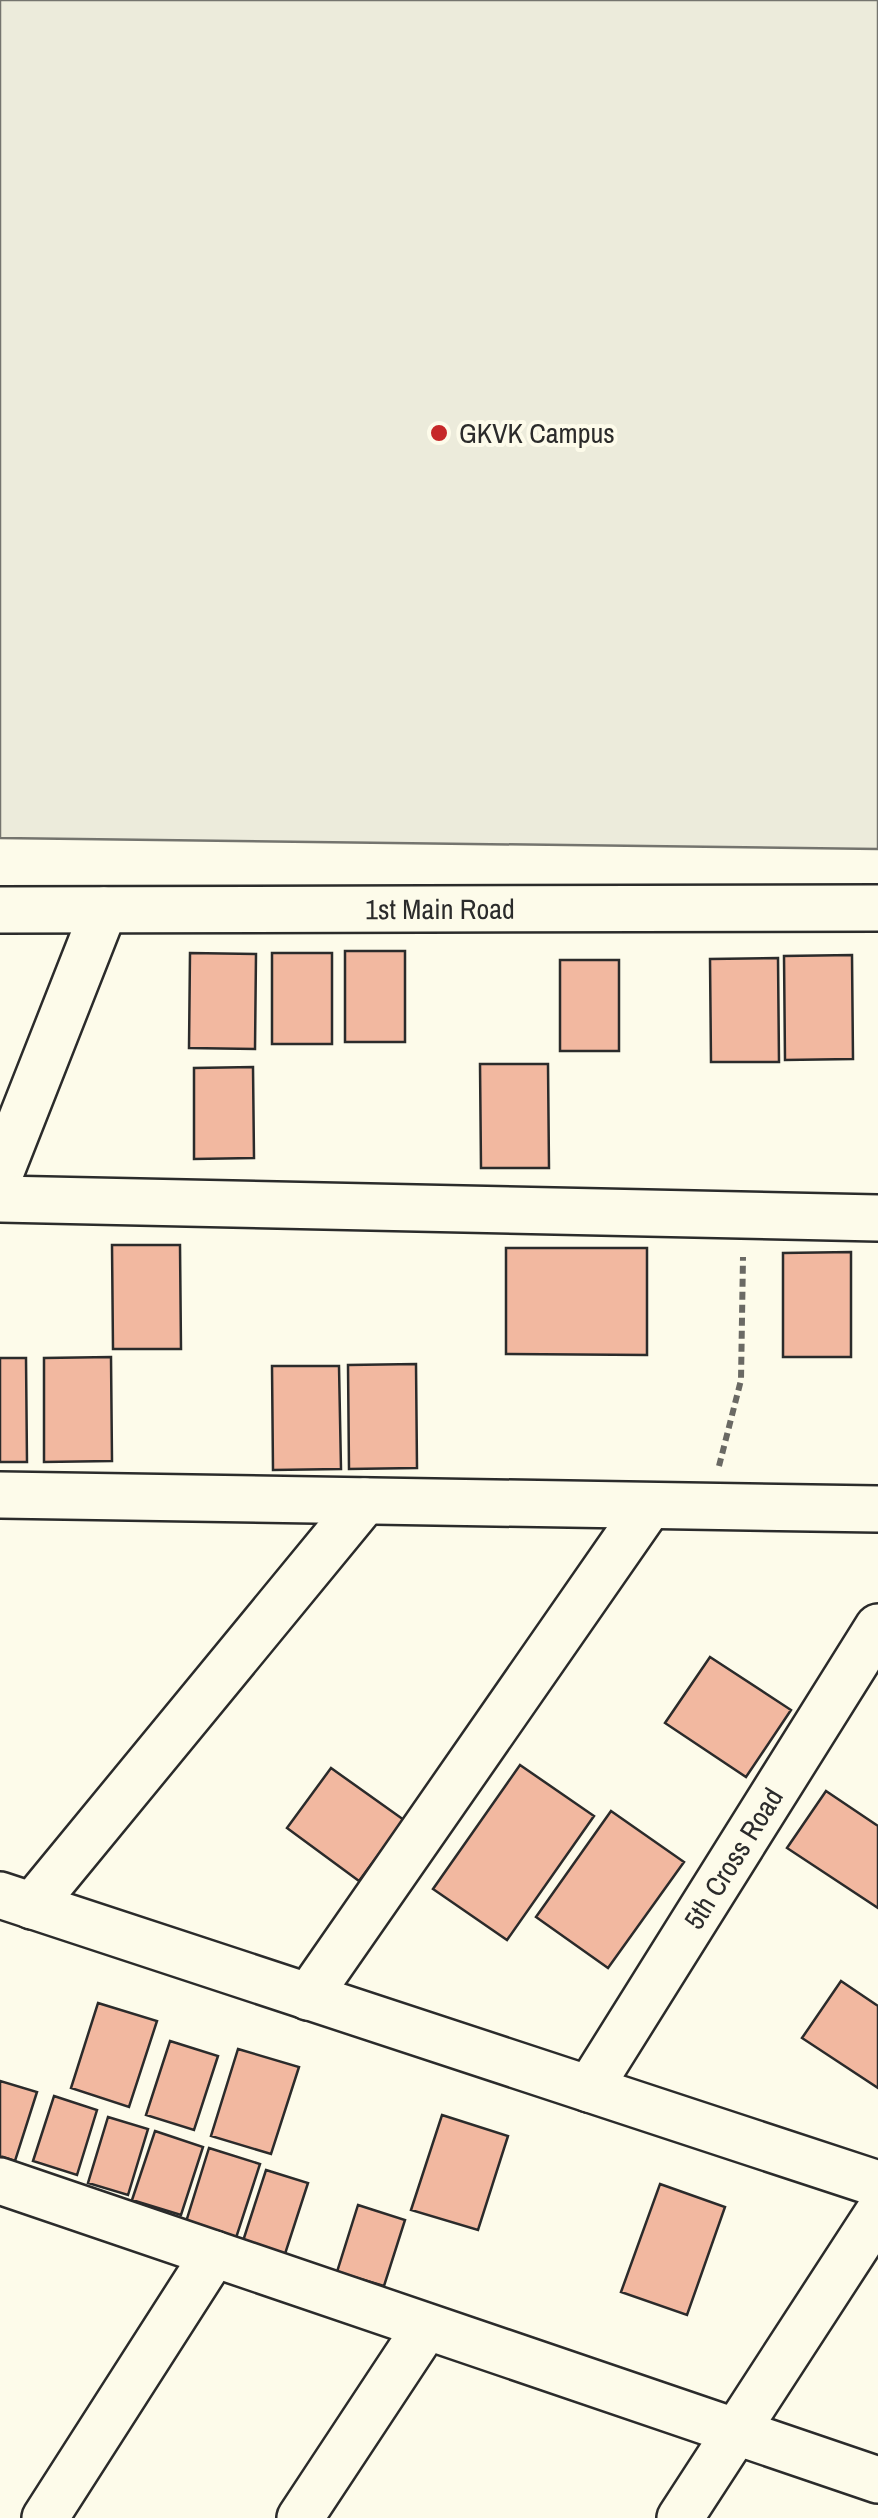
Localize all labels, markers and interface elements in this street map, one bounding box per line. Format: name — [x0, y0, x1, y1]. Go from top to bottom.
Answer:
place label: GKVK Campus — [459, 414, 615, 452]
marker: GKVK Campus — [428, 422, 450, 444]
street label: 1st Main Road — [365, 890, 515, 928]
street label: 5th Cross Road — [675, 1781, 792, 1936]

